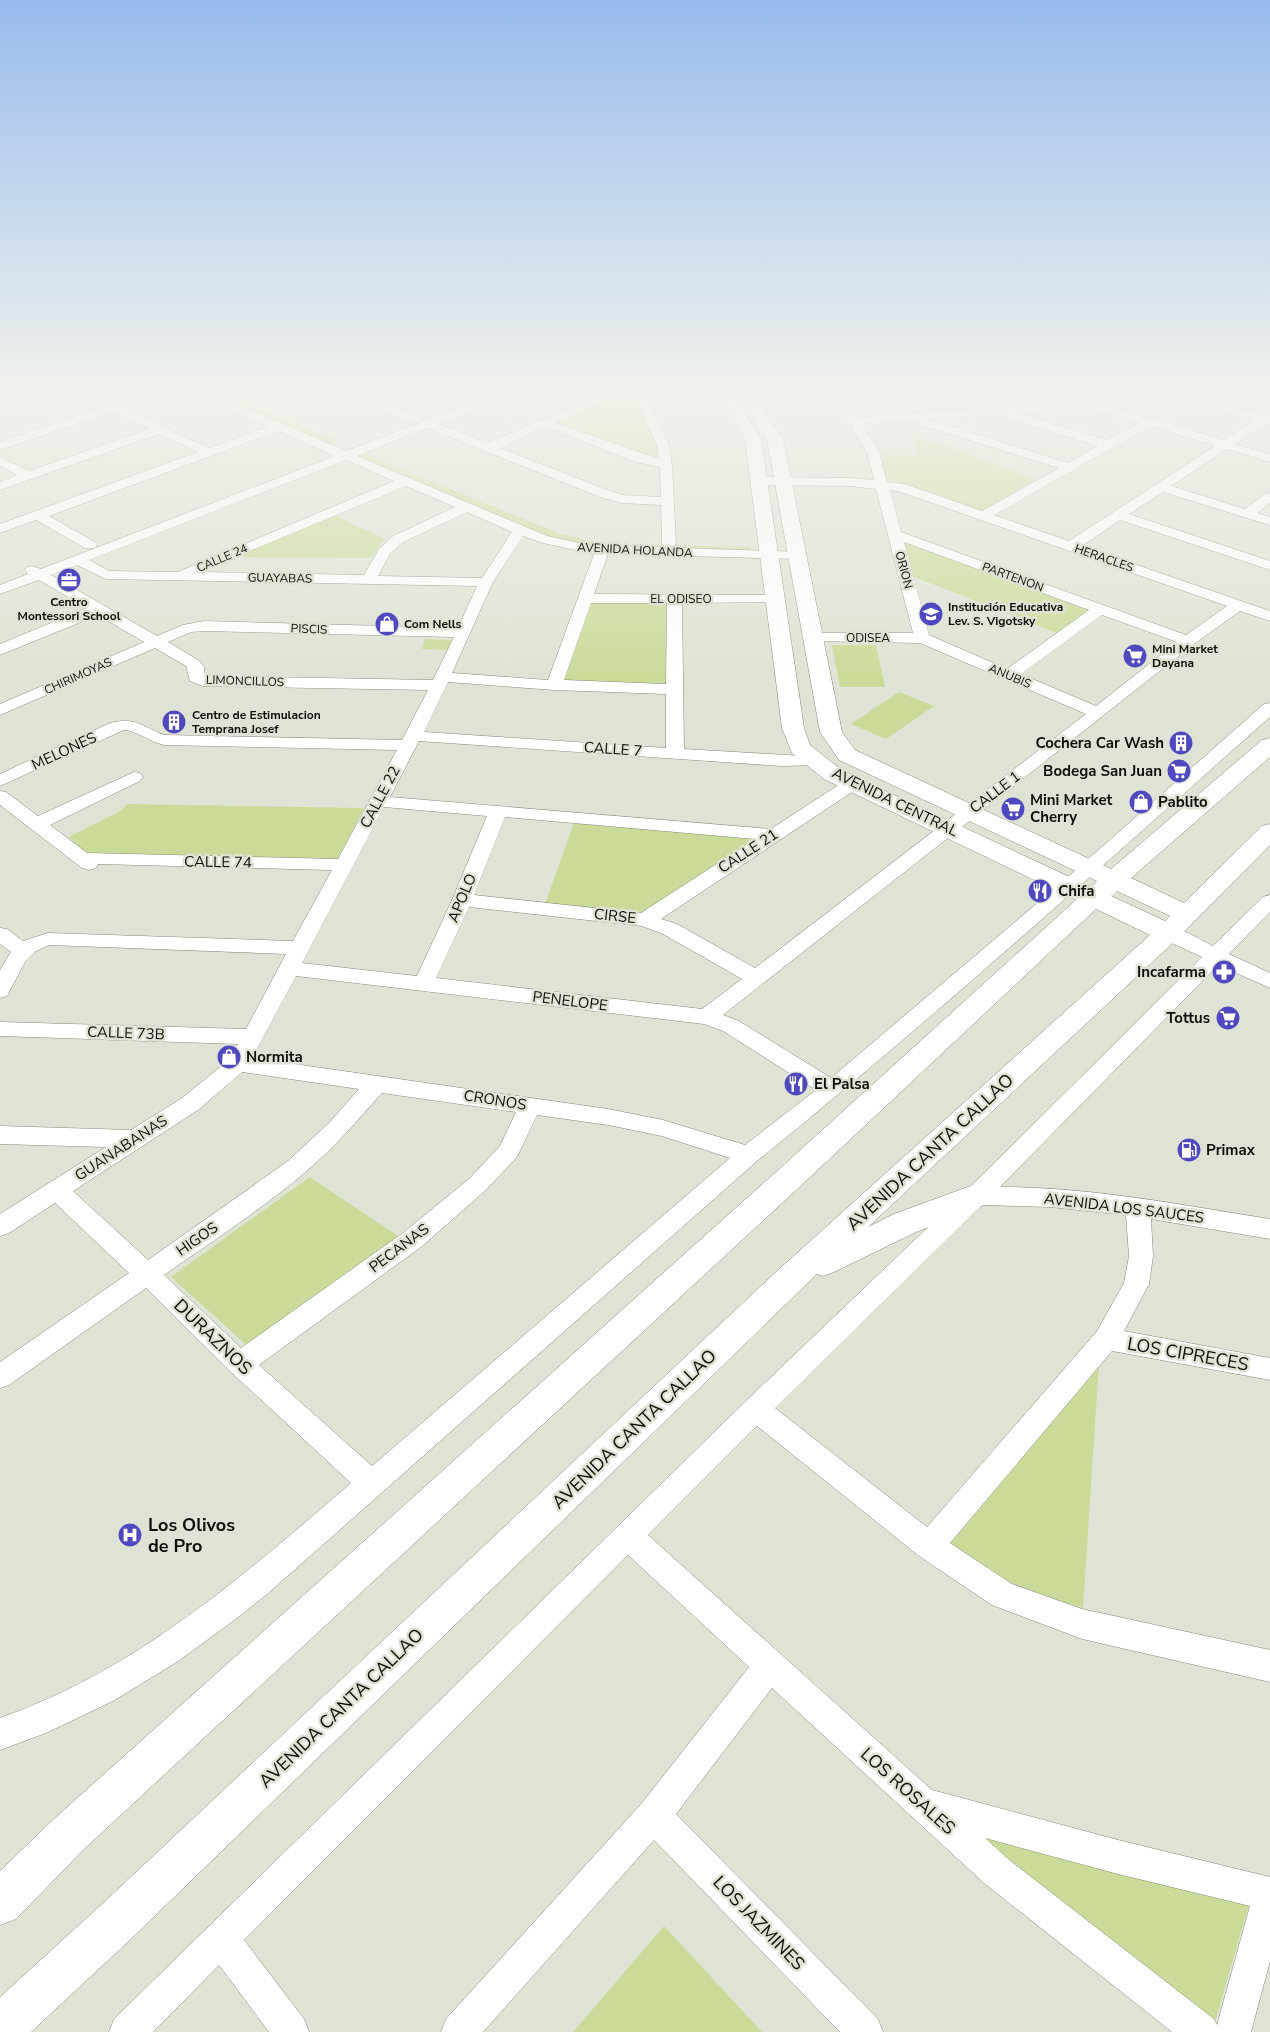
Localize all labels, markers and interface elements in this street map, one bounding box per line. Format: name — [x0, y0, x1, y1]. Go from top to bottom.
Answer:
street label: AVENIDA HOLANDA — [577, 539, 693, 561]
street label: CALLE 24 — [194, 540, 250, 576]
street label: HERACLES — [1072, 540, 1136, 576]
street label: ORION — [891, 549, 917, 591]
street label: PARTENON — [980, 558, 1046, 596]
office icon: Centro Montessori School — [56, 567, 82, 593]
street label: GUAYABAS — [248, 569, 312, 587]
street label: EL ODISEO — [650, 591, 712, 607]
place label: Centro Montessori School — [18, 594, 121, 624]
place label: Institución Educativa Lev. S. Vigotsky — [948, 599, 1063, 629]
school or university icon: Institución Educativa Lev. S. Vigotsky — [918, 601, 944, 627]
shop icon: Com Nells — [374, 611, 400, 637]
place label: Com Nells — [404, 616, 461, 632]
street label: PISCIS — [290, 620, 328, 638]
street label: ODISEA — [846, 630, 890, 646]
place label: Mini Market Dayana — [1152, 641, 1218, 671]
supermarket icon: Mini Market Dayana — [1122, 643, 1148, 669]
street label: CHIRIMOYAS — [42, 654, 114, 698]
street label: ANUBIS — [986, 660, 1034, 692]
street label: LIMONCILLOS — [206, 672, 284, 690]
place label: Centro de Estimulacion Temprana Josef — [192, 707, 321, 737]
building icon: Centro de Estimulacion Temprana Josef — [161, 709, 187, 735]
street label: MELONES — [28, 727, 100, 775]
building icon: Cochera Car Wash — [1168, 730, 1194, 756]
place label: Cochera Car Wash — [1036, 733, 1164, 753]
street label: CALLE 7 — [583, 737, 643, 761]
supermarket icon: Bodega San Juan — [1166, 758, 1192, 784]
place label: Bodega San Juan — [1043, 761, 1162, 781]
street label: CALLE 22 — [355, 762, 405, 832]
street label: AVENIDA CENTRAL — [829, 763, 961, 841]
street label: CALLE 1 — [966, 766, 1024, 818]
shop icon: Pablito — [1128, 789, 1154, 815]
place label: Mini Market Cherry — [1030, 790, 1113, 827]
place label: Pablito — [1158, 792, 1208, 812]
supermarket icon: Mini Market Cherry — [1000, 796, 1026, 822]
street label: CALLE 21 — [714, 824, 782, 878]
street label: CALLE 74 — [184, 851, 252, 873]
street label: APOLO — [443, 871, 481, 925]
restaurant icon: Chifa — [1027, 878, 1053, 904]
place label: Chifa — [1058, 881, 1094, 901]
street label: CIRSE — [593, 904, 637, 928]
pharmacy icon: Incafarma — [1211, 959, 1237, 985]
place label: Incafarma — [1137, 962, 1206, 982]
street label: PENELOPE — [531, 986, 609, 1016]
supermarket icon: Tottus — [1215, 1005, 1241, 1031]
place label: Tottus — [1166, 1008, 1210, 1028]
street label: CALLE 73B — [87, 1022, 165, 1044]
shop icon: Normita — [216, 1044, 242, 1070]
place label: Normita — [246, 1047, 303, 1067]
street label: AVENIDA CANTA CALLAO — [841, 1068, 1019, 1236]
restaurant icon: El Palsa — [783, 1071, 809, 1097]
place label: El Palsa — [814, 1074, 870, 1094]
street label: CRONOS — [462, 1085, 528, 1115]
street label: GUANABANAS — [71, 1111, 171, 1185]
fuel station icon: Primax — [1176, 1137, 1202, 1163]
place label: Primax — [1206, 1140, 1256, 1160]
street label: AVENIDA LOS SAUCES — [1043, 1188, 1205, 1228]
street label: HIGOS — [172, 1217, 222, 1261]
street label: PECANAS — [365, 1219, 433, 1277]
street label: DURAZNOS — [169, 1294, 257, 1380]
street label: LOS CIPRECES — [1125, 1332, 1251, 1376]
street label: AVENIDA CANTA CALLAO — [546, 1344, 722, 1514]
place label: Los Olivos de Pro — [148, 1513, 235, 1558]
hospital icon: Los Olivos de Pro — [117, 1522, 143, 1548]
street label: AVENIDA CANTA CALLAO — [253, 1623, 429, 1793]
street label: LOS ROSALES — [855, 1742, 961, 1840]
street label: LOS JAZMINES — [708, 1871, 810, 1975]

